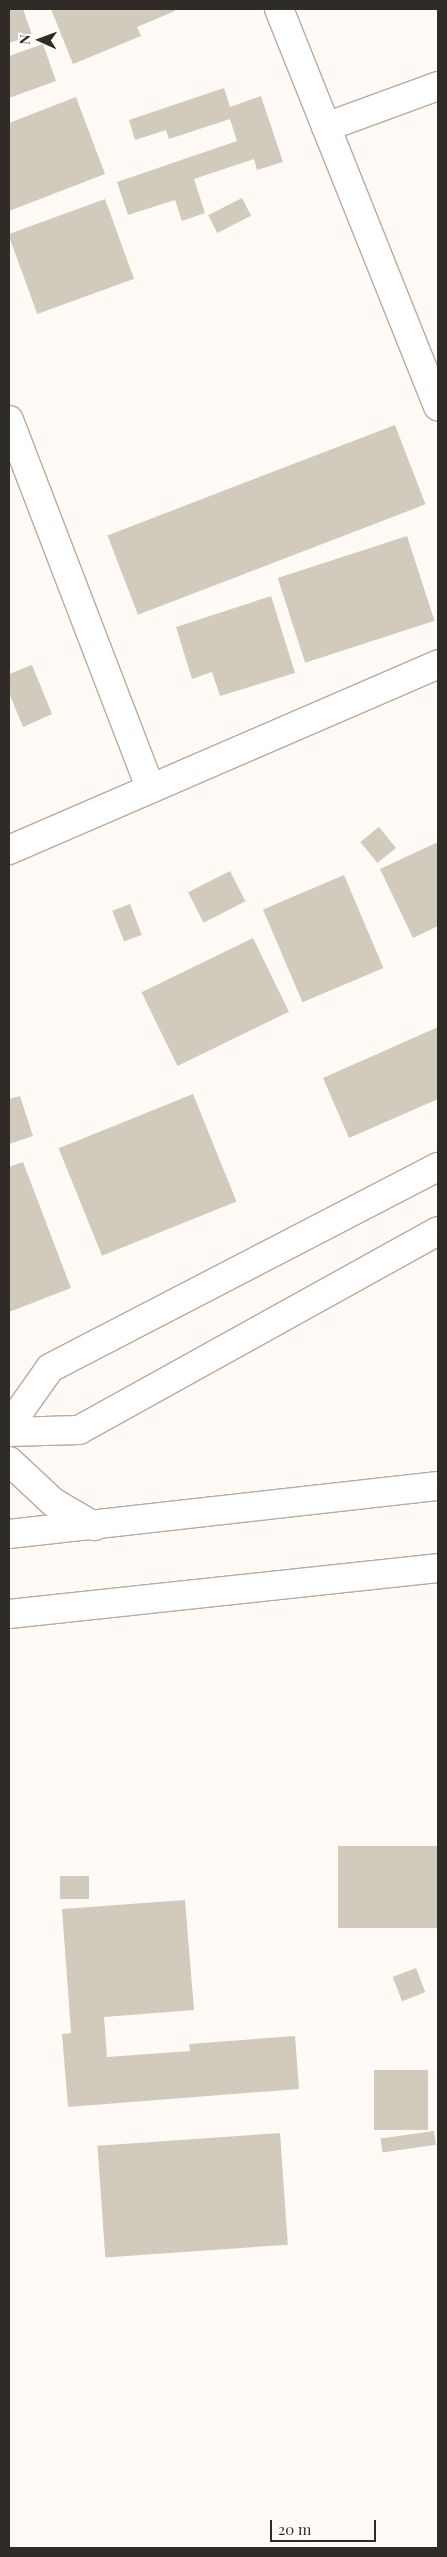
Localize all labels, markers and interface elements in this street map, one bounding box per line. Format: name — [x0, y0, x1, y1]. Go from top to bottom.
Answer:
north arrow — [15, 15, 65, 65]
text: N — [15, 34, 34, 45]
scale bar — [272, 2510, 378, 2542]
text: 20 m — [278, 2519, 311, 2539]

